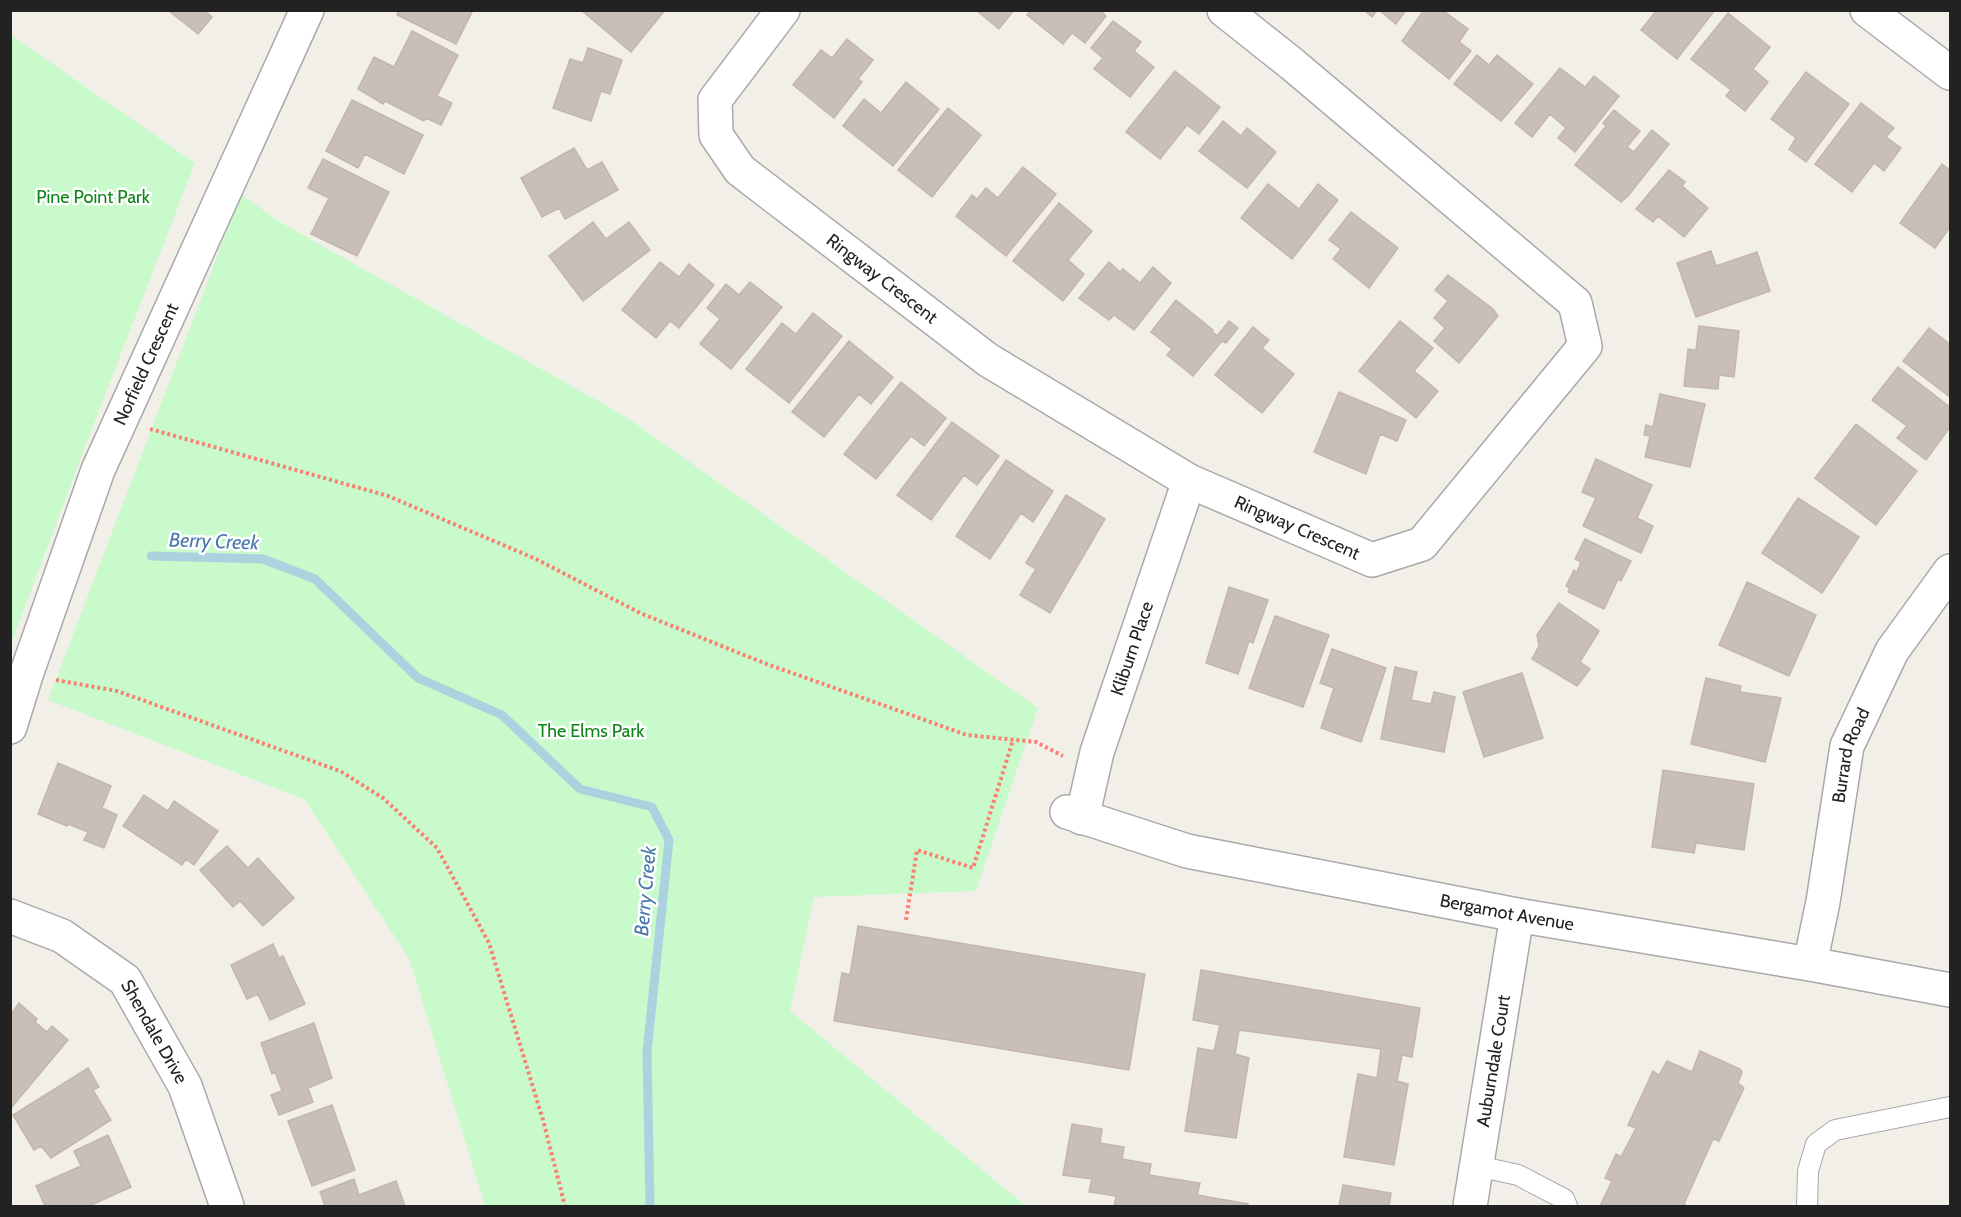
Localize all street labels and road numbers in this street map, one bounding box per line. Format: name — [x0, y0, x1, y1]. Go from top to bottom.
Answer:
street label: Ringway Crescent — [822, 229, 942, 328]
street label: Norfield Crescent — [109, 300, 183, 429]
street label: Ringway Crescent — [1231, 491, 1363, 564]
street label: Kliburn Place — [1106, 599, 1158, 698]
street label: Burrard Road — [1827, 704, 1875, 804]
street label: Bergamot Avenue — [1438, 889, 1576, 935]
street label: Shendale Drive — [116, 976, 192, 1088]
street label: Auburndale Court — [1472, 993, 1515, 1129]

